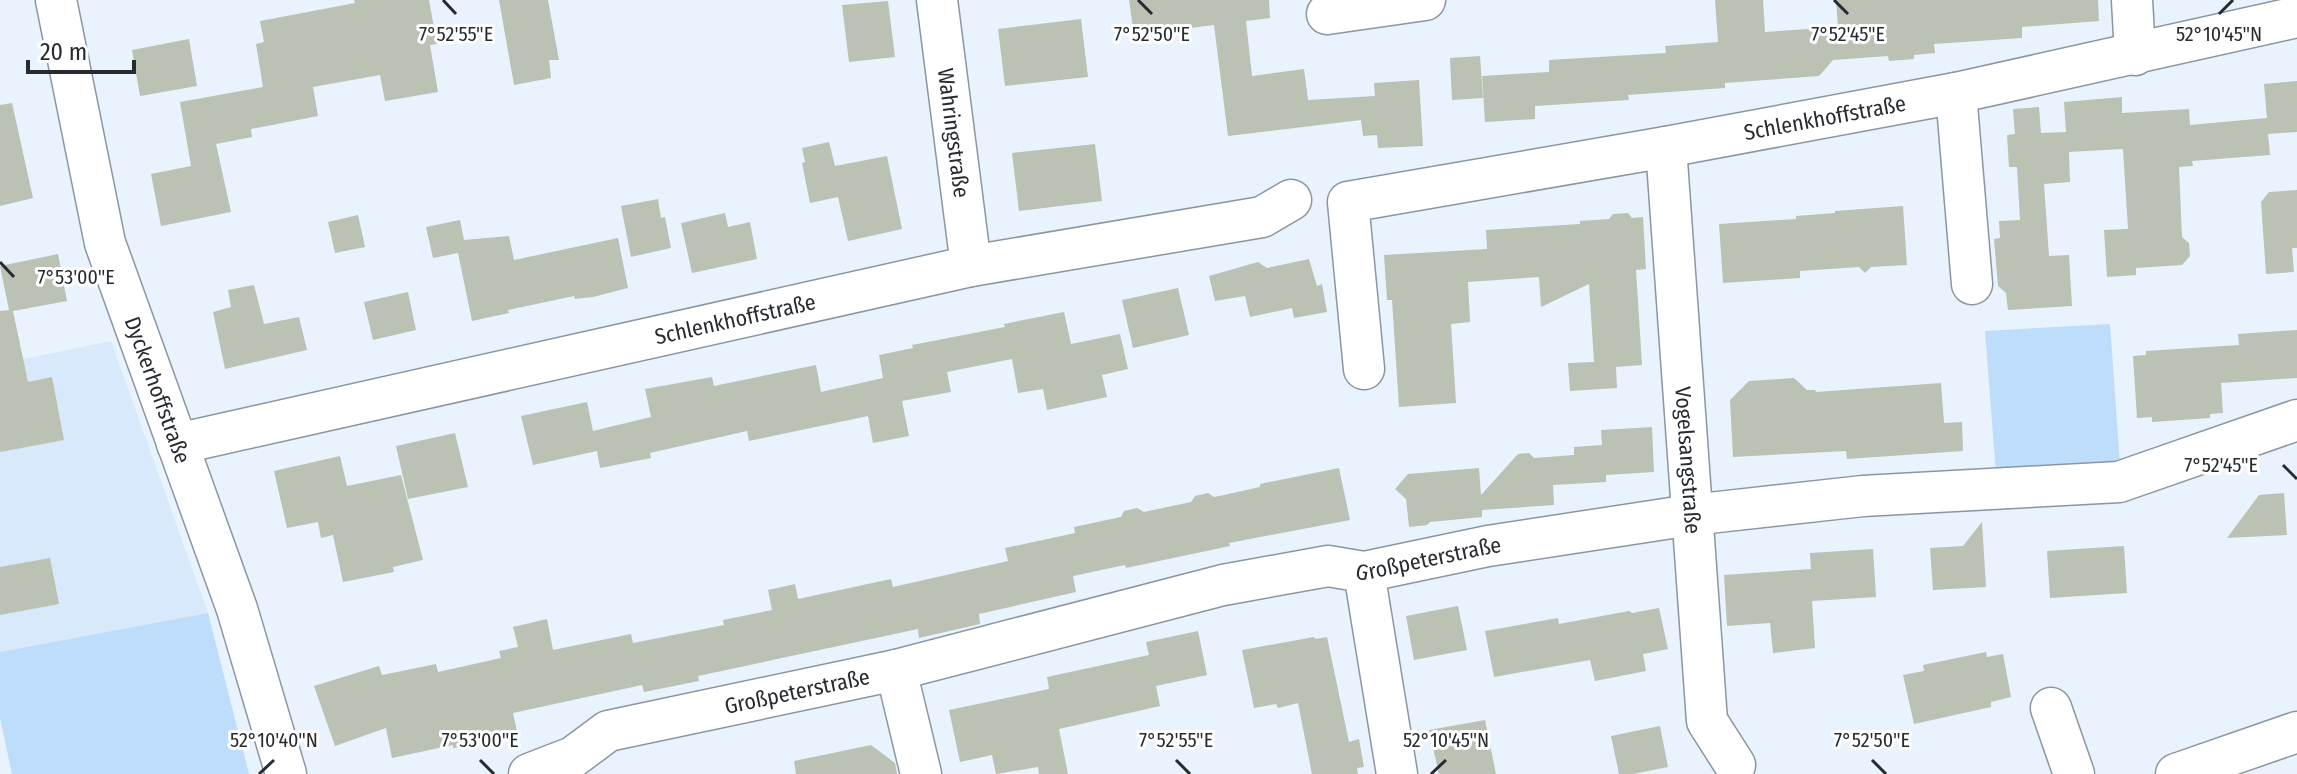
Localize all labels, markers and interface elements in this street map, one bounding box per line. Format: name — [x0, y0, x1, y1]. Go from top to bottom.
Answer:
text: 7°52'55"E — [419, 22, 493, 46]
text: 7°52'50"E — [1114, 22, 1190, 46]
text: 7°52'45"E — [1811, 22, 1885, 46]
text: 52°10'45"N — [2176, 22, 2262, 46]
scale bar — [28, 24, 134, 74]
text: 20 m — [40, 38, 87, 66]
street label: Wahringstraße — [932, 67, 975, 199]
street label: Schlenkhoffstraße — [1742, 90, 1908, 146]
text: 7°53'00"E — [37, 265, 115, 289]
street label: Schlenkhoffstraße — [652, 288, 818, 350]
street label: Dyckerhoffstraße — [119, 313, 196, 467]
street label: Vogelsangstraße — [1669, 386, 1707, 535]
text: 7°52'45"E — [2184, 453, 2258, 477]
street label: Großpeterstraße — [1354, 531, 1503, 587]
street label: Großpeterstraße — [722, 663, 872, 720]
text: 52°10'40"N — [230, 728, 318, 752]
text: 7°53'00"E — [441, 728, 519, 752]
text: 7°52'55"E — [1139, 728, 1213, 752]
text: 52°10'45"N — [1403, 728, 1489, 752]
text: 7°52'50"E — [1834, 728, 1910, 752]

